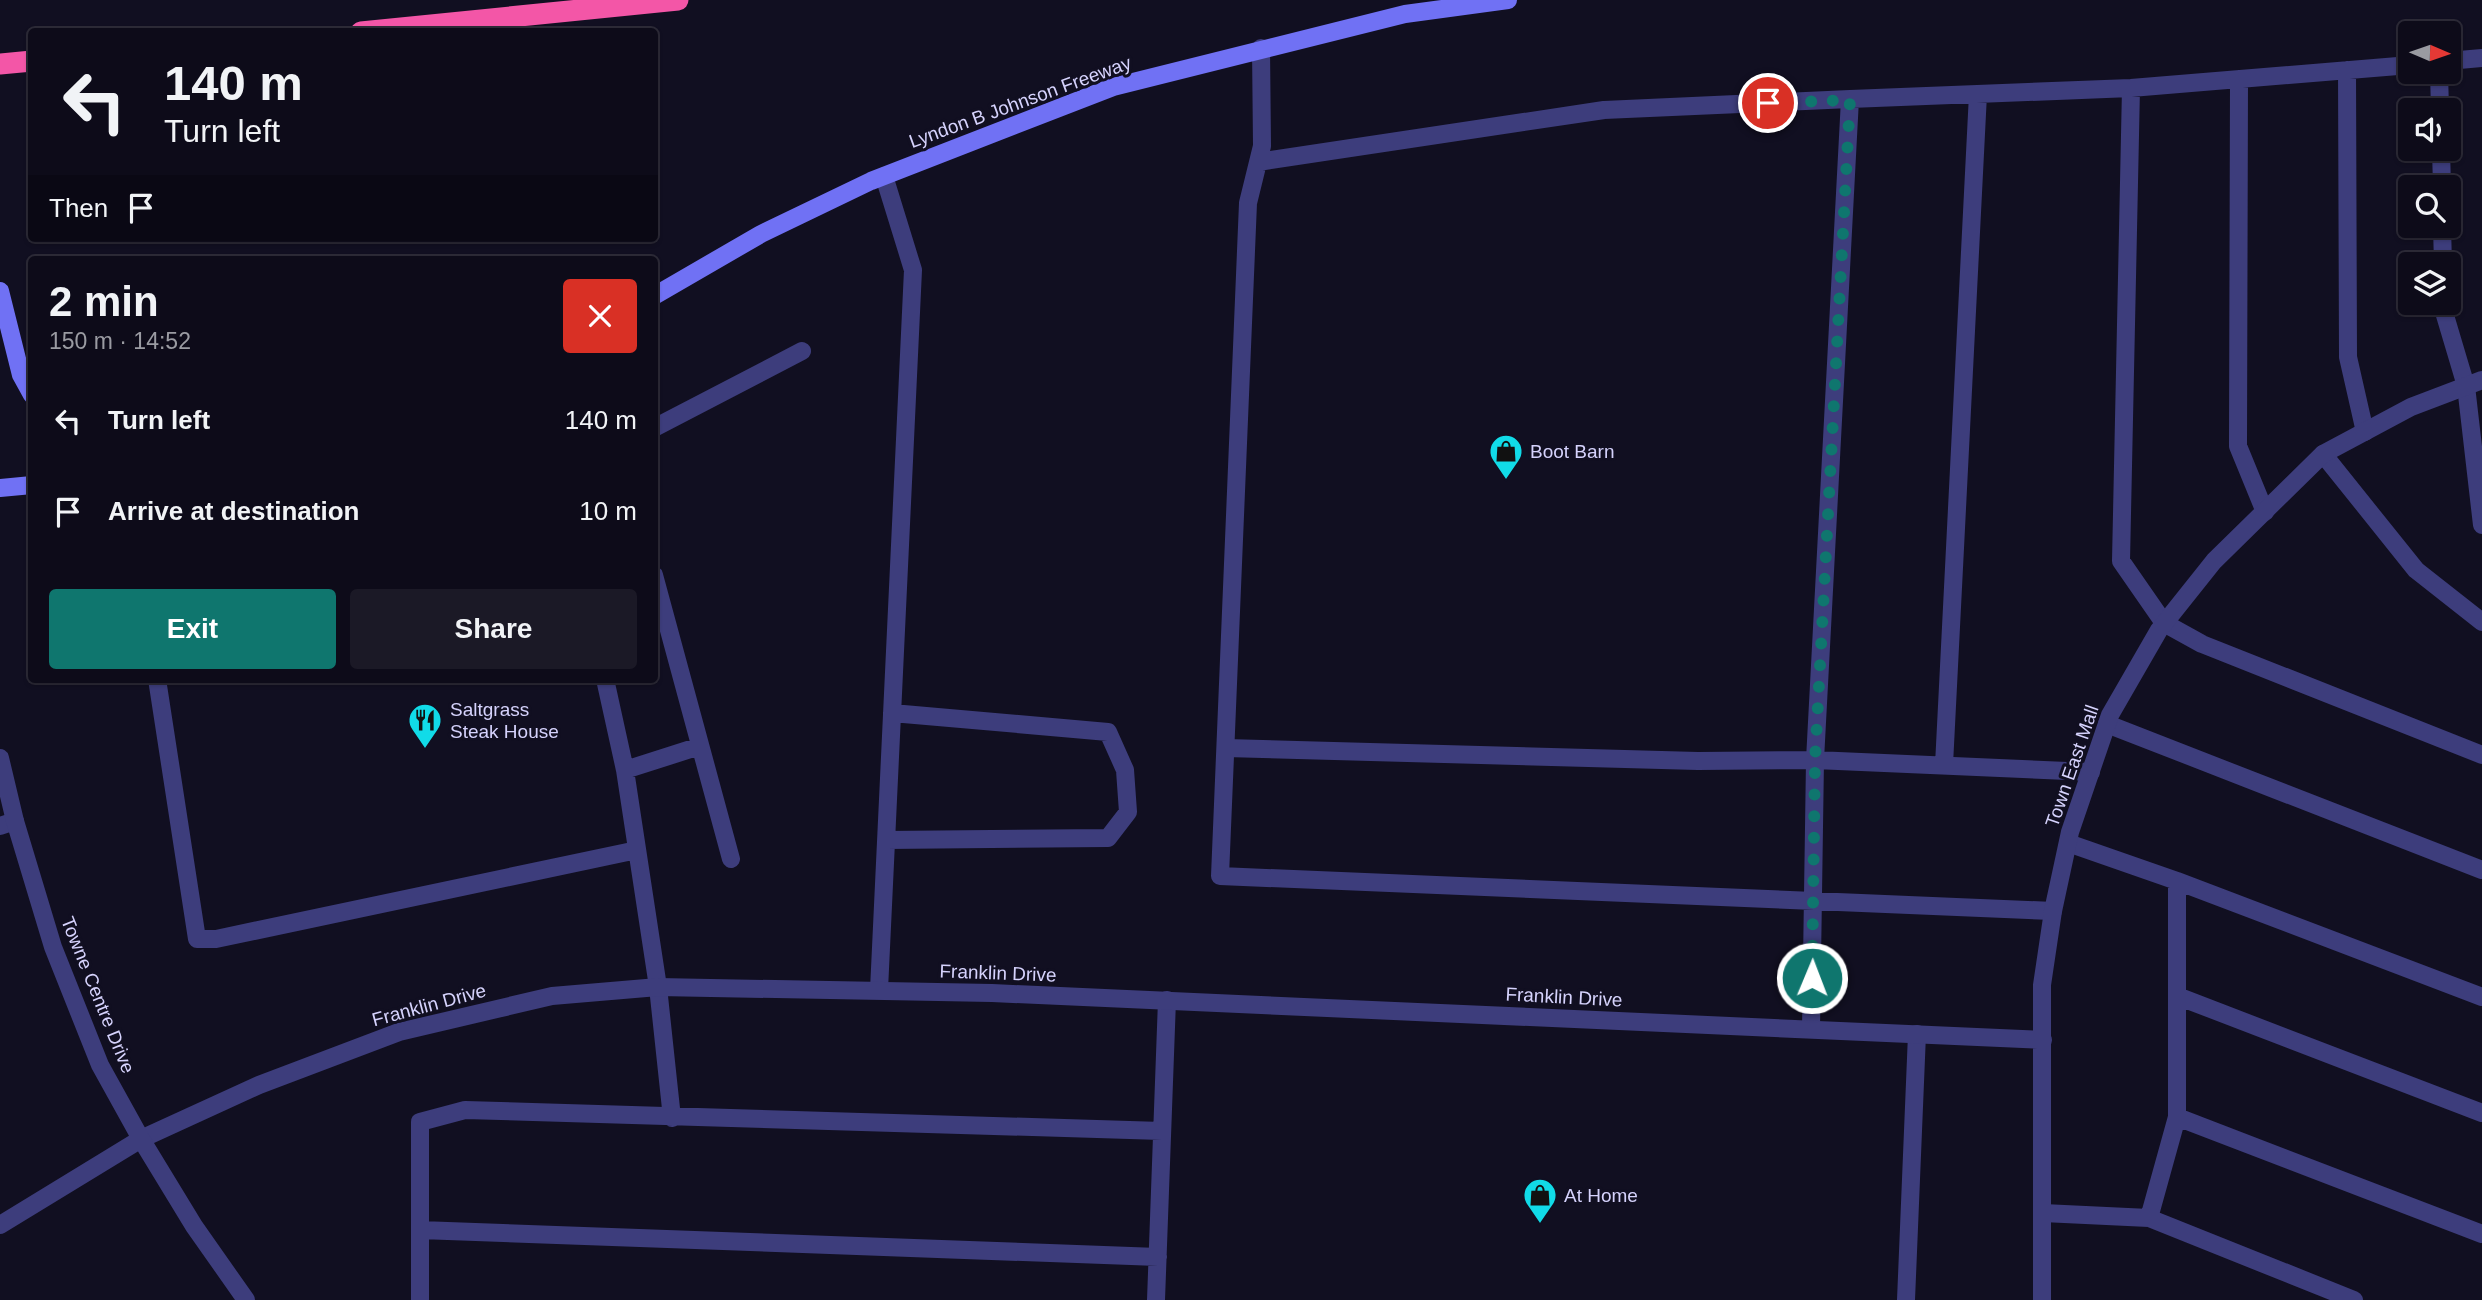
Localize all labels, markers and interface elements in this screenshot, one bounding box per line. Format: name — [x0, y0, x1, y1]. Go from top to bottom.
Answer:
north arrow — [2398, 21, 2460, 84]
map controls — [2398, 21, 2461, 315]
street label: Lyndon B Johnson Freeway — [906, 52, 1134, 152]
icon: left — [49, 56, 140, 147]
text: 140 m — [164, 56, 303, 110]
pin — [1738, 73, 1798, 133]
icon: arrive — [1749, 84, 1787, 122]
button: sound — [2398, 98, 2461, 161]
text: Turn left — [164, 113, 280, 149]
button: search — [2398, 175, 2461, 238]
icon: arrive — [122, 189, 160, 227]
text: Then — [49, 193, 108, 223]
button: layers — [2398, 252, 2461, 315]
text: 2 min — [49, 278, 159, 325]
button: close — [563, 279, 637, 353]
text: 150 m · 14:52 — [49, 328, 191, 354]
icon: left — [49, 402, 87, 440]
text: Turn left — [108, 405, 210, 435]
text: 140 m — [565, 405, 637, 435]
shop icon: Boot Barn — [1487, 432, 1525, 481]
place label: Boot Barn — [1530, 441, 1615, 462]
icon: arrive — [49, 493, 87, 531]
text: Arrive at destination — [108, 496, 359, 526]
text: 10 m — [579, 496, 637, 526]
button: Exit — [49, 589, 336, 669]
button: Share — [350, 589, 637, 669]
place label: Saltgrass Steak House — [450, 699, 559, 742]
restaurant icon: Saltgrass Steak House — [406, 701, 444, 750]
street label: Town East Mall — [2041, 702, 2103, 830]
street label: Towne Centre Drive — [57, 914, 139, 1076]
position arrow — [1775, 941, 1849, 1015]
street label: Franklin Drive — [939, 960, 1057, 986]
street label: Franklin Drive — [370, 980, 488, 1030]
street label: Franklin Drive — [1505, 983, 1623, 1011]
shop icon: At Home — [1521, 1176, 1559, 1225]
place label: At Home — [1564, 1185, 1638, 1206]

